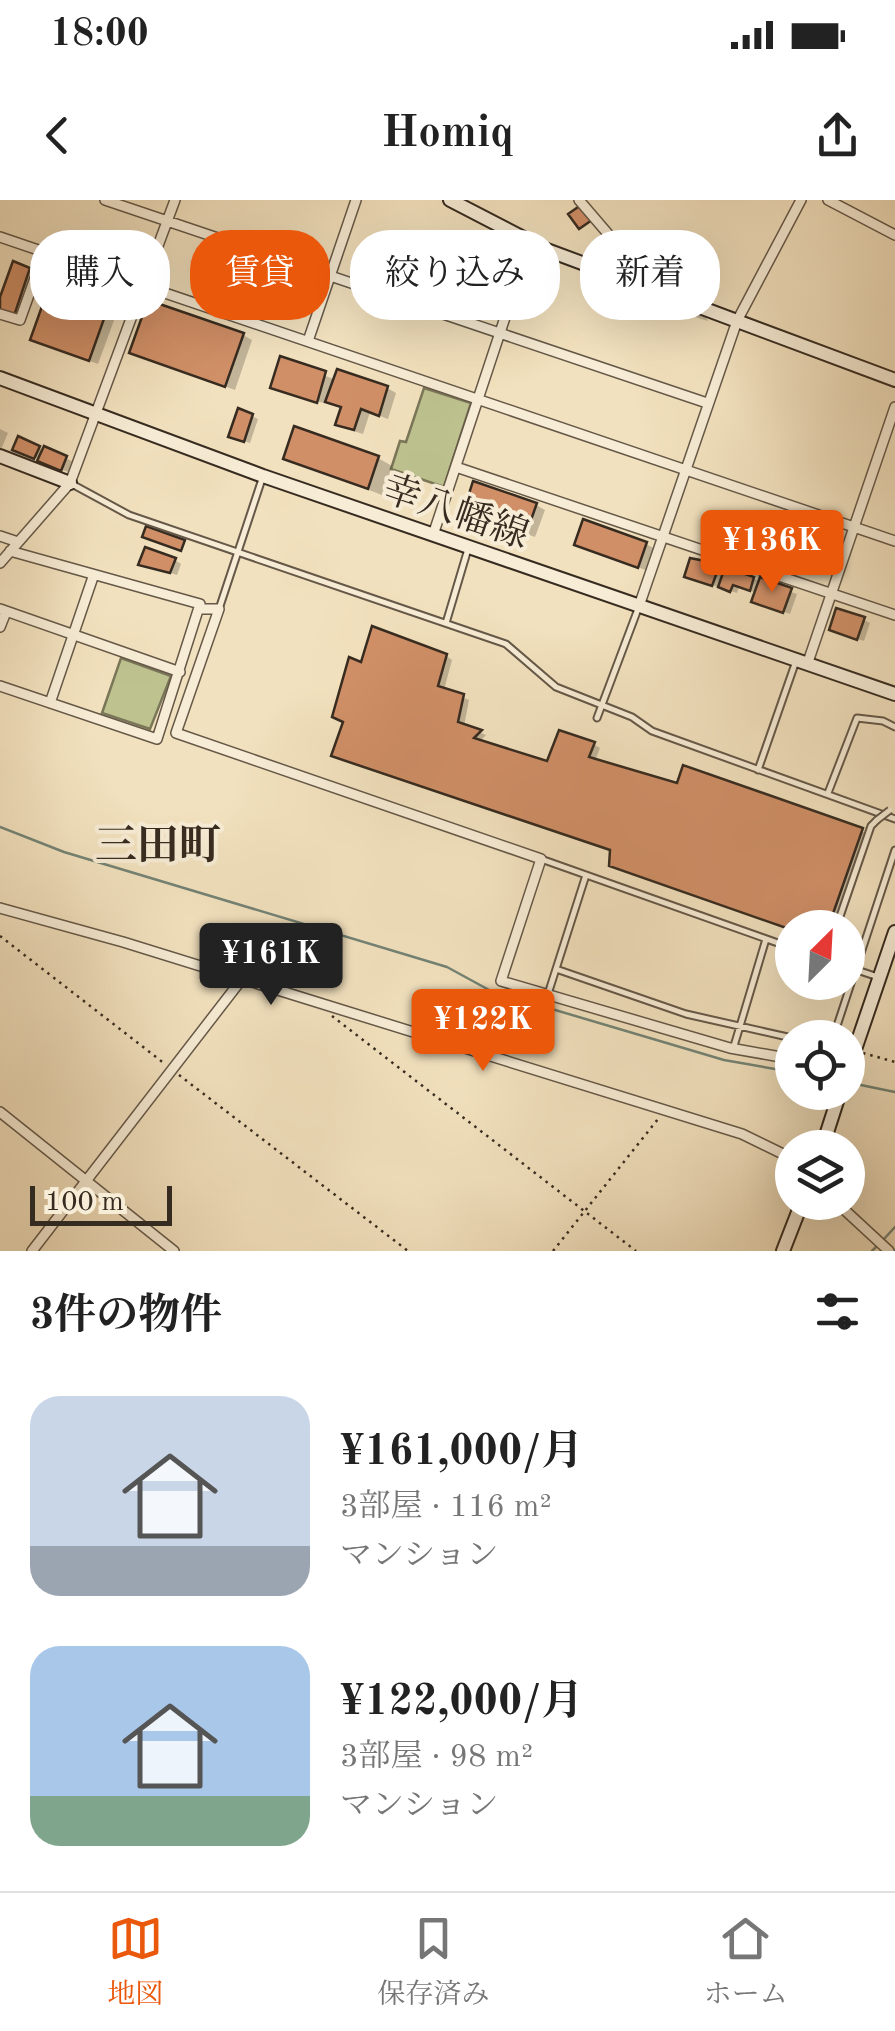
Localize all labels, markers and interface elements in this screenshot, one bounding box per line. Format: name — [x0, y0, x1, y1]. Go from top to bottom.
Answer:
text: 18:00 — [50, 16, 149, 54]
icon: back — [30, 108, 85, 163]
icon: share — [810, 108, 865, 163]
text: Homiq — [381, 112, 514, 157]
chip: 購入 — [30, 230, 170, 320]
chip: 賃貸 — [190, 230, 330, 320]
chip: 絞り込み — [350, 230, 560, 320]
chip: 新着 — [580, 230, 720, 320]
street label: 幸八幡線 — [377, 467, 534, 557]
pin: ¥136K — [702, 510, 842, 595]
text: ¥136K — [723, 526, 821, 558]
district label: 三田町 — [95, 824, 221, 869]
north arrow — [775, 910, 865, 1000]
map controls — [775, 910, 865, 1220]
pin: ¥161K — [201, 923, 341, 1008]
text: ¥161K — [222, 939, 320, 971]
pin: ¥122K — [413, 989, 553, 1074]
text: ¥122K — [434, 1005, 532, 1037]
button: locate — [775, 1020, 865, 1110]
button: layers — [775, 1130, 865, 1220]
scale bar — [30, 1181, 172, 1226]
text: 100 m — [45, 1189, 124, 1217]
icon: filters — [810, 1284, 865, 1339]
text: 3件の物件 — [30, 1296, 222, 1338]
text: ¥161,000/月 — [340, 1432, 583, 1474]
icon: home — [110, 1436, 230, 1556]
text: 3部屋 · 116 m² — [340, 1492, 552, 1524]
text: マンション — [340, 1541, 499, 1573]
text: ¥122,000/月 — [340, 1682, 583, 1724]
icon: home — [110, 1686, 230, 1806]
text: 3部屋 · 98 m² — [340, 1742, 533, 1774]
text: マンション — [340, 1791, 499, 1823]
tab: 地図 — [107, 1911, 163, 2014]
tab: 保存済み — [377, 1911, 490, 2014]
tab: ホーム — [704, 1911, 788, 2014]

